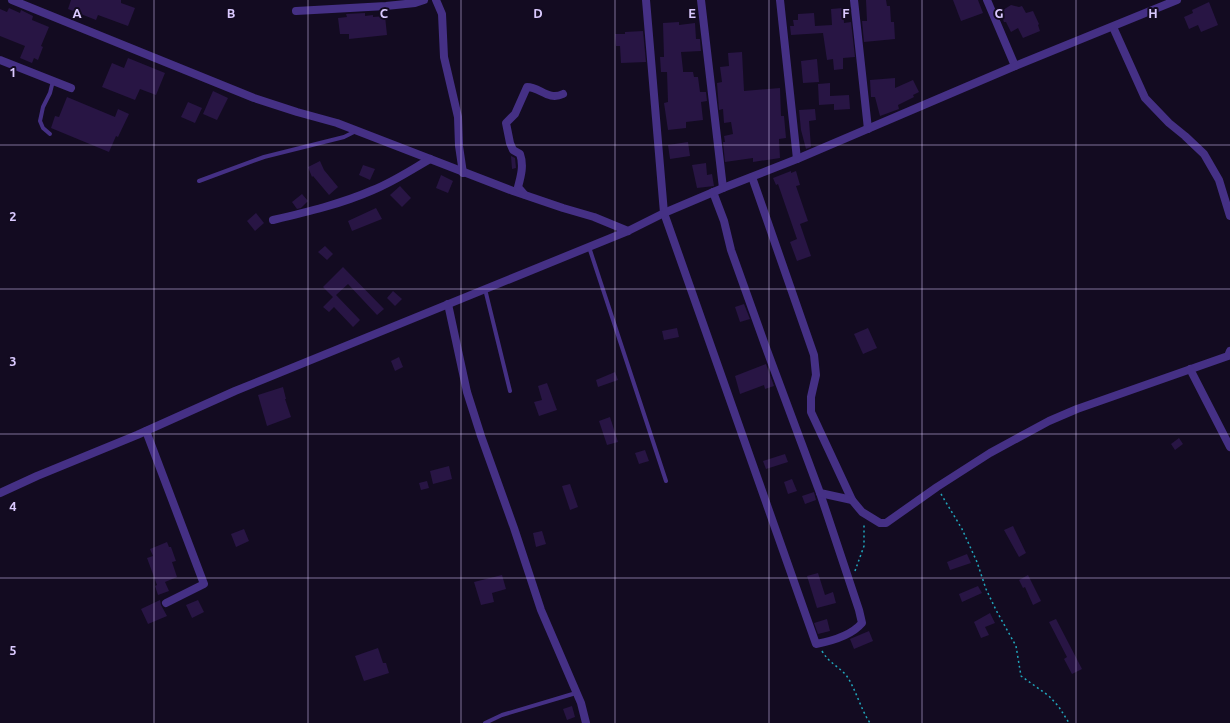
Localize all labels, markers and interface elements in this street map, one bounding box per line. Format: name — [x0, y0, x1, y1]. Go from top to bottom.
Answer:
text: A — [72, 6, 82, 20]
text: B — [227, 6, 236, 20]
text: C — [380, 6, 389, 20]
text: D — [533, 6, 543, 20]
text: E — [688, 6, 696, 20]
text: F — [842, 6, 850, 20]
text: G — [995, 6, 1004, 20]
text: H — [1148, 6, 1158, 20]
text: 1 — [9, 65, 17, 79]
text: 2 — [9, 209, 17, 223]
text: 3 — [9, 354, 17, 368]
text: 4 — [9, 499, 17, 513]
text: 5 — [9, 643, 17, 657]

